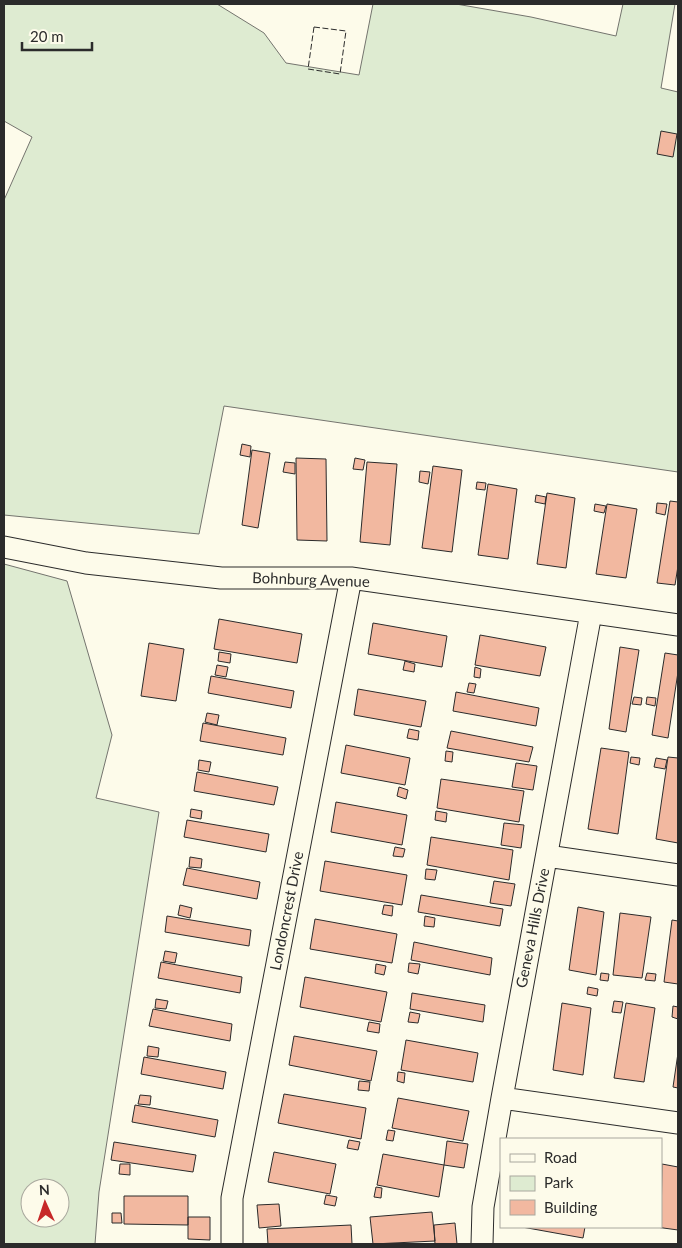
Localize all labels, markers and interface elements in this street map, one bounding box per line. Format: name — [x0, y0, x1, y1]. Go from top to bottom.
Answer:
scale bar — [22, 20, 92, 52]
text: 20 m — [30, 27, 64, 45]
street label: Bohnburg Avenue — [252, 568, 370, 590]
street label: Londoncrest Drive — [266, 850, 306, 972]
street label: Geneva Hills Drive — [512, 866, 552, 989]
legend — [500, 1138, 662, 1228]
text: Road — [544, 1148, 577, 1166]
text: Park — [544, 1173, 574, 1191]
north arrow — [20, 1178, 70, 1228]
text: N — [38, 1181, 50, 1198]
text: Building — [544, 1198, 597, 1216]

